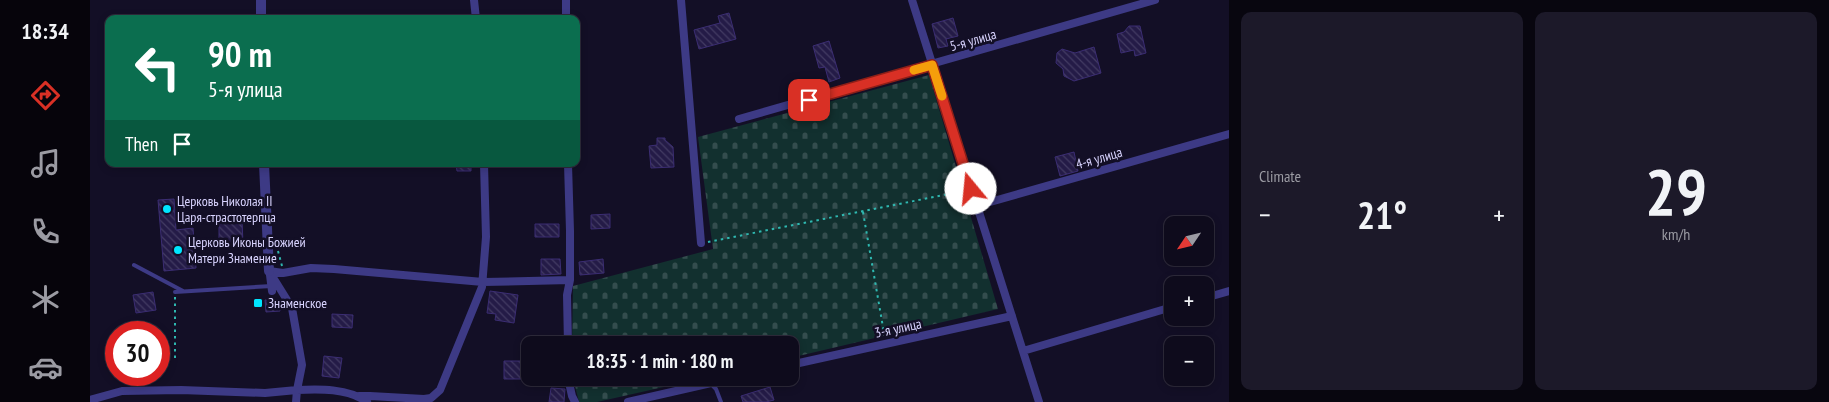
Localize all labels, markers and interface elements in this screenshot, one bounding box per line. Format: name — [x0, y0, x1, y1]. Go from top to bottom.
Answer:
text: 18:34 — [21, 17, 69, 45]
street label: 5-я улица — [948, 25, 998, 55]
text: 90 m — [208, 31, 272, 77]
icon: left — [125, 35, 190, 100]
text: 5-я улица — [208, 75, 283, 103]
icon: directions — [28, 78, 63, 113]
pin — [788, 79, 830, 121]
icon: arrive — [795, 86, 823, 114]
icon: arrive — [168, 130, 196, 158]
text: Then — [125, 132, 158, 156]
street label: 4-я улица — [1074, 143, 1124, 173]
icon: music — [28, 146, 63, 181]
text: 29 — [1645, 149, 1707, 233]
position arrow — [944, 162, 996, 214]
text: Climate — [1259, 166, 1301, 186]
text: 21° — [1357, 190, 1407, 239]
place label: Церковь Николая II Царя-страстотерпца — [177, 192, 276, 226]
text: − — [1259, 196, 1271, 233]
text: + — [1493, 196, 1505, 233]
marker: Церковь Николая II Царя-страстотерпца — [161, 203, 173, 215]
icon: phone — [28, 214, 63, 249]
north arrow — [1164, 216, 1214, 266]
map controls — [1164, 216, 1214, 386]
text: km/h — [1662, 224, 1690, 244]
place label: Церковь Иконы Божией Матери Знамение — [188, 233, 306, 267]
marker: Церковь Иконы Божией Матери Знамение — [172, 244, 184, 256]
button: + — [1164, 276, 1214, 326]
icon: climate — [28, 282, 63, 317]
place label: Знаменское — [268, 294, 327, 312]
marker: Знаменское — [252, 297, 264, 309]
street label: 3-я улица — [873, 314, 923, 342]
speed limit sign: 30 — [105, 321, 170, 386]
button: − — [1164, 336, 1214, 386]
text: 18:35 · 1 min · 180 m — [587, 349, 733, 373]
icon: car — [28, 350, 63, 385]

